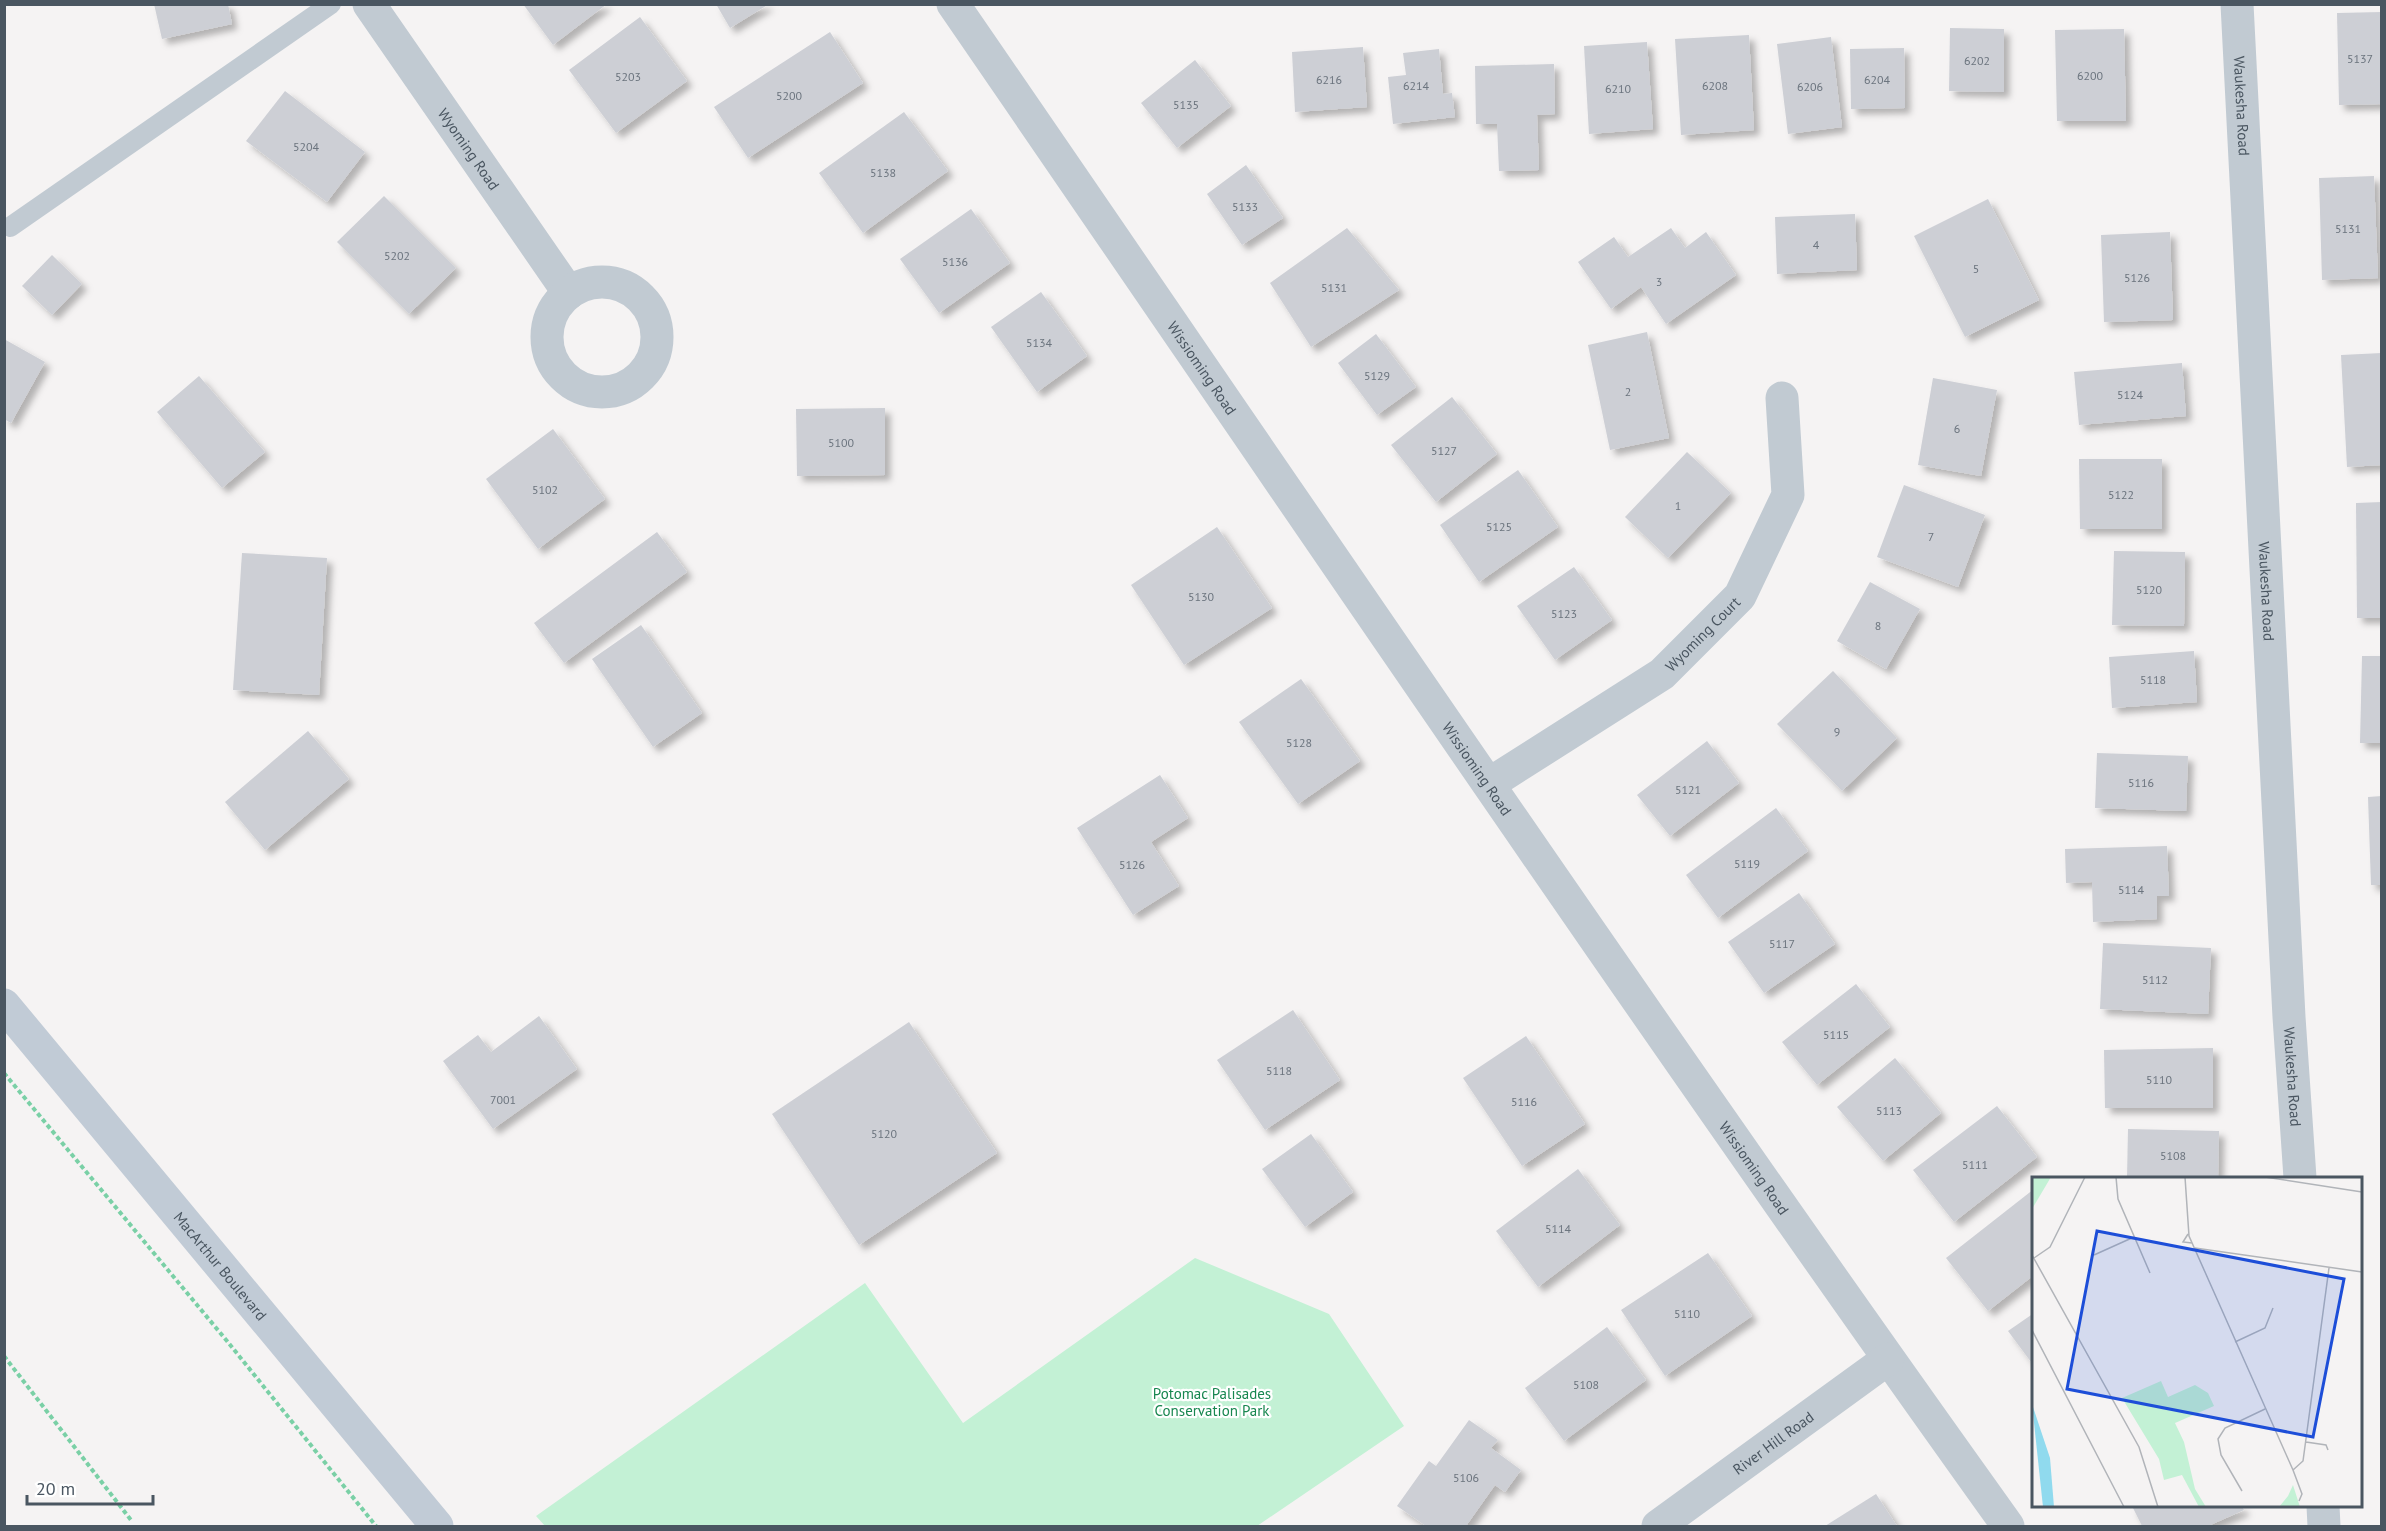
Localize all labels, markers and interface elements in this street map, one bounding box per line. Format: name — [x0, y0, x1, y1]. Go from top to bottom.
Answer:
house number: 5137 — [2347, 51, 2373, 66]
house number: 6202 — [1964, 53, 1990, 68]
street label: Waukesha Road — [2230, 56, 2254, 156]
house number: 6200 — [2077, 68, 2104, 83]
house number: 5203 — [615, 69, 641, 84]
house number: 6216 — [1316, 72, 1342, 87]
house number: 6204 — [1864, 72, 1891, 87]
house number: 6214 — [1403, 78, 1430, 93]
house number: 6208 — [1702, 78, 1728, 93]
house number: 6206 — [1797, 79, 1823, 94]
house number: 6210 — [1605, 81, 1632, 96]
house number: 5200 — [776, 88, 803, 103]
house number: 5135 — [1173, 97, 1199, 112]
street label: Wyoming Road — [434, 104, 504, 193]
house number: 5204 — [293, 139, 320, 154]
house number: 5138 — [870, 165, 896, 180]
house number: 5133 — [1232, 199, 1258, 214]
house number: 5131 — [2335, 221, 2361, 236]
house number: 4 — [1813, 237, 1820, 252]
house number: 5202 — [384, 248, 410, 263]
house number: 5136 — [942, 254, 968, 269]
house number: 5 — [1973, 261, 1979, 276]
house number: 5126 — [2124, 270, 2150, 285]
house number: 3 — [1656, 274, 1662, 289]
house number: 5131 — [1321, 280, 1347, 295]
street label: Wissioming Road — [1164, 317, 1241, 418]
house number: 5134 — [1026, 335, 1053, 350]
house number: 5129 — [1364, 368, 1390, 383]
house number: 2 — [1625, 384, 1631, 399]
house number: 5124 — [2117, 387, 2144, 402]
house number: 6 — [1954, 421, 1960, 436]
house number: 5100 — [828, 435, 855, 450]
house number: 5127 — [1431, 443, 1457, 458]
house number: 5102 — [532, 482, 558, 497]
house number: 5122 — [2108, 487, 2134, 502]
house number: 1 — [1675, 498, 1681, 513]
house number: 5125 — [1486, 519, 1512, 534]
house number: 7 — [1928, 529, 1934, 544]
street label: Waukesha Road — [2255, 541, 2279, 642]
house number: 5120 — [2136, 582, 2163, 597]
house number: 5130 — [1188, 589, 1215, 604]
street label: Wyoming Court — [1661, 592, 1744, 675]
house number: 5123 — [1551, 606, 1577, 621]
house number: 8 — [1875, 618, 1881, 633]
house number: 5118 — [2140, 672, 2166, 687]
street label: Wissioming Road — [1439, 718, 1516, 819]
house number: 9 — [1834, 724, 1840, 739]
house number: 5128 — [1286, 735, 1312, 750]
house number: 5116 — [2128, 775, 2154, 790]
house number: 5121 — [1675, 782, 1701, 797]
house number: 5119 — [1734, 856, 1760, 871]
house number: 5126 — [1119, 857, 1145, 872]
house number: 5114 — [2118, 882, 2145, 897]
house number: 5117 — [1769, 936, 1795, 951]
house number: 5112 — [2142, 972, 2168, 987]
street label: Waukesha Road — [2280, 1026, 2306, 1127]
house number: 5115 — [1823, 1027, 1849, 1042]
house number: 5118 — [1266, 1063, 1292, 1078]
house number: 5110 — [2146, 1072, 2173, 1087]
house number: 7001 — [490, 1092, 516, 1107]
house number: 5116 — [1511, 1094, 1537, 1109]
house number: 5113 — [1876, 1103, 1902, 1118]
street label: Wissioming Road — [1715, 1117, 1794, 1218]
house number: 5120 — [871, 1126, 898, 1141]
house number: 5108 — [2160, 1148, 2186, 1163]
house number: 5111 — [1962, 1157, 1988, 1172]
inset map — [2032, 1177, 2362, 1507]
street label: MacArthur Boulevard — [170, 1208, 271, 1324]
house number: 5114 — [1545, 1221, 1572, 1236]
house number: 5110 — [1674, 1306, 1701, 1321]
house number: 5108 — [1573, 1377, 1599, 1392]
park label: Potomac Palisades Conservation Park — [1153, 1384, 1271, 1420]
street label: River Hill Road — [1729, 1407, 1817, 1478]
scale bar — [27, 1468, 153, 1506]
house number: 5106 — [1453, 1470, 1479, 1485]
text: 20 m — [36, 1477, 75, 1500]

